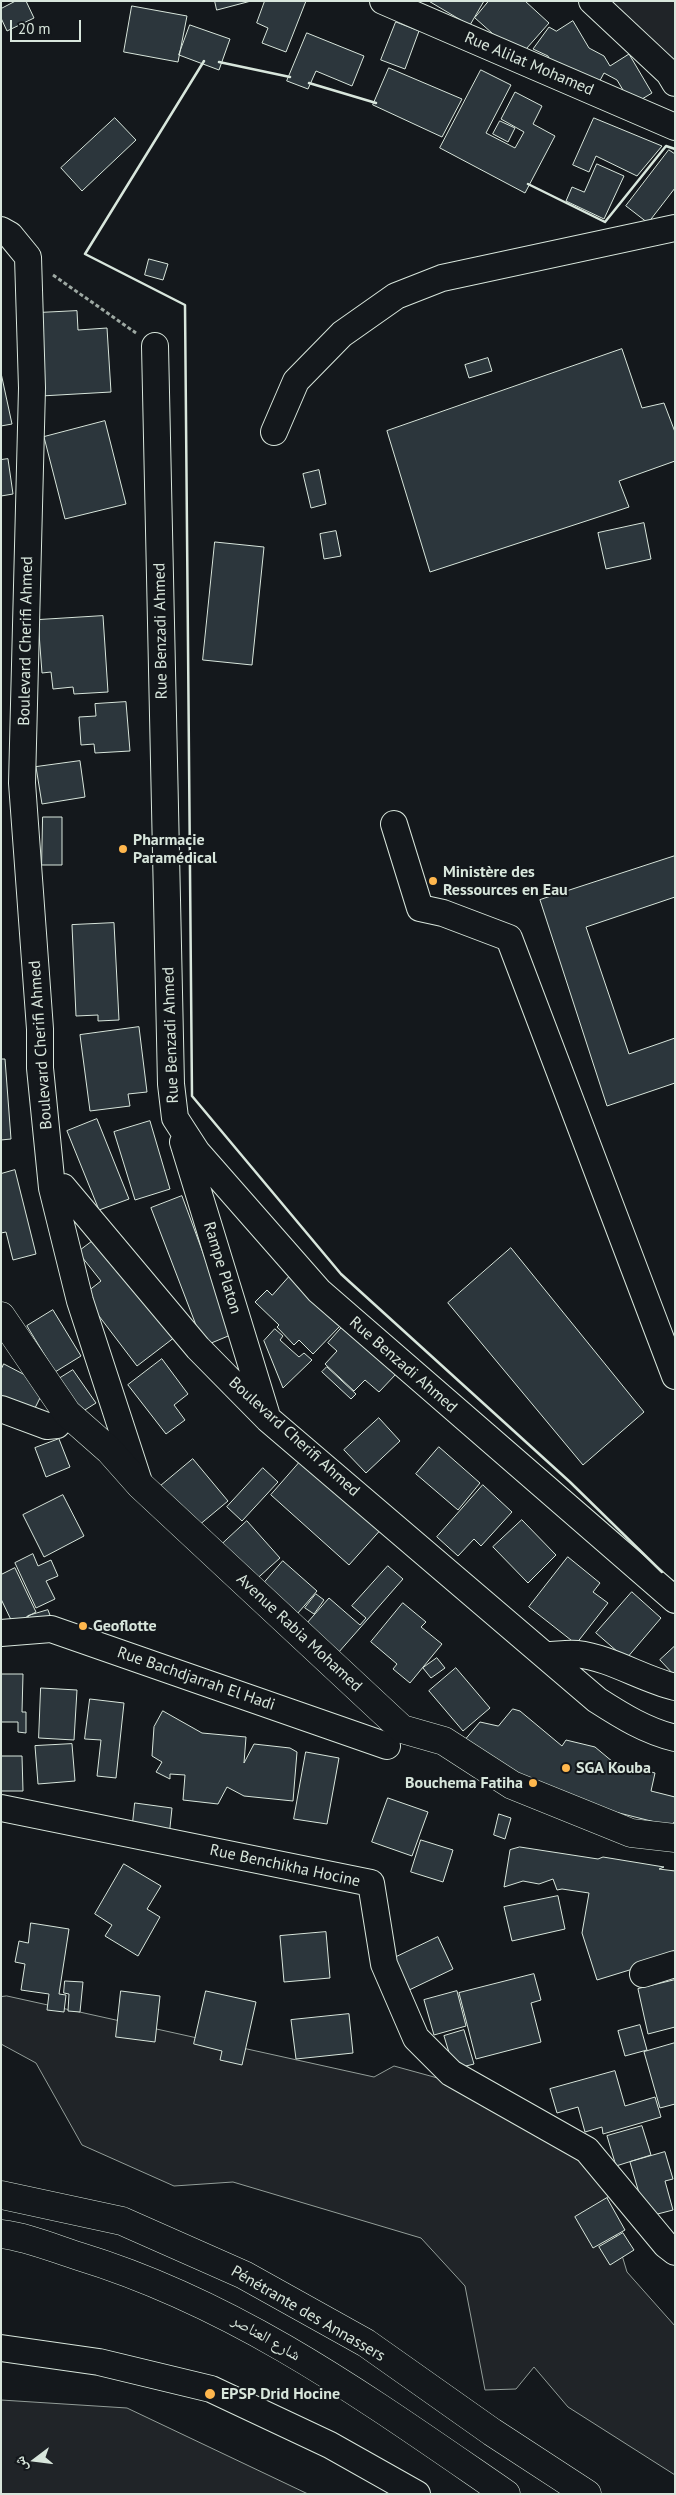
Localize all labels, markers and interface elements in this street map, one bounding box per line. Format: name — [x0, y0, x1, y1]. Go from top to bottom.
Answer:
scale bar — [12, 10, 84, 42]
text: 20 m — [18, 19, 51, 38]
street label: Rue Alilat Mohamed — [461, 28, 597, 100]
street label: Boulevard Cherifi Ahmed — [15, 556, 37, 726]
street label: Rue Benzadi Ahmed — [150, 562, 172, 700]
place label: Pharmacie Paramédical — [133, 830, 217, 868]
marker: Pharmacie Paramédical — [117, 843, 129, 855]
place label: Ministère des Ressources en Eau — [443, 862, 568, 900]
marker: Ministère des Ressources en Eau — [427, 875, 439, 887]
street label: Boulevard Cherifi Ahmed — [26, 960, 56, 1130]
street label: Rue Benzadi Ahmed — [159, 966, 183, 1104]
street label: Rampe Platon — [199, 1220, 245, 1316]
street label: Rue Benzadi Ahmed — [345, 1313, 461, 1417]
street label: Boulevard Cherifi Ahmed — [225, 1373, 363, 1501]
street label: Avenue Rabia Mohamed — [232, 1570, 366, 1696]
place label: Geoflotte — [93, 1616, 157, 1636]
marker: Geoflotte — [77, 1620, 89, 1632]
street label: Rue Bachdjarrah El Hadi — [115, 1643, 277, 1715]
place label: SGA Kouba — [576, 1758, 651, 1778]
marker: SGA Kouba — [560, 1762, 572, 1774]
place label: Bouchema Fatiha — [405, 1773, 523, 1793]
marker: Bouchema Fatiha — [527, 1777, 539, 1789]
street label: Rue Benchikha Hocine — [208, 1841, 362, 1891]
street label: Pénétrante des Annassers — [227, 2262, 389, 2366]
street label: شارع العناصر — [228, 2311, 304, 2365]
place label: EPSP Drid Hocine — [221, 2384, 340, 2404]
marker: EPSP Drid Hocine — [203, 2387, 217, 2401]
north arrow — [10, 2435, 60, 2485]
text: ش — [10, 2454, 31, 2473]

